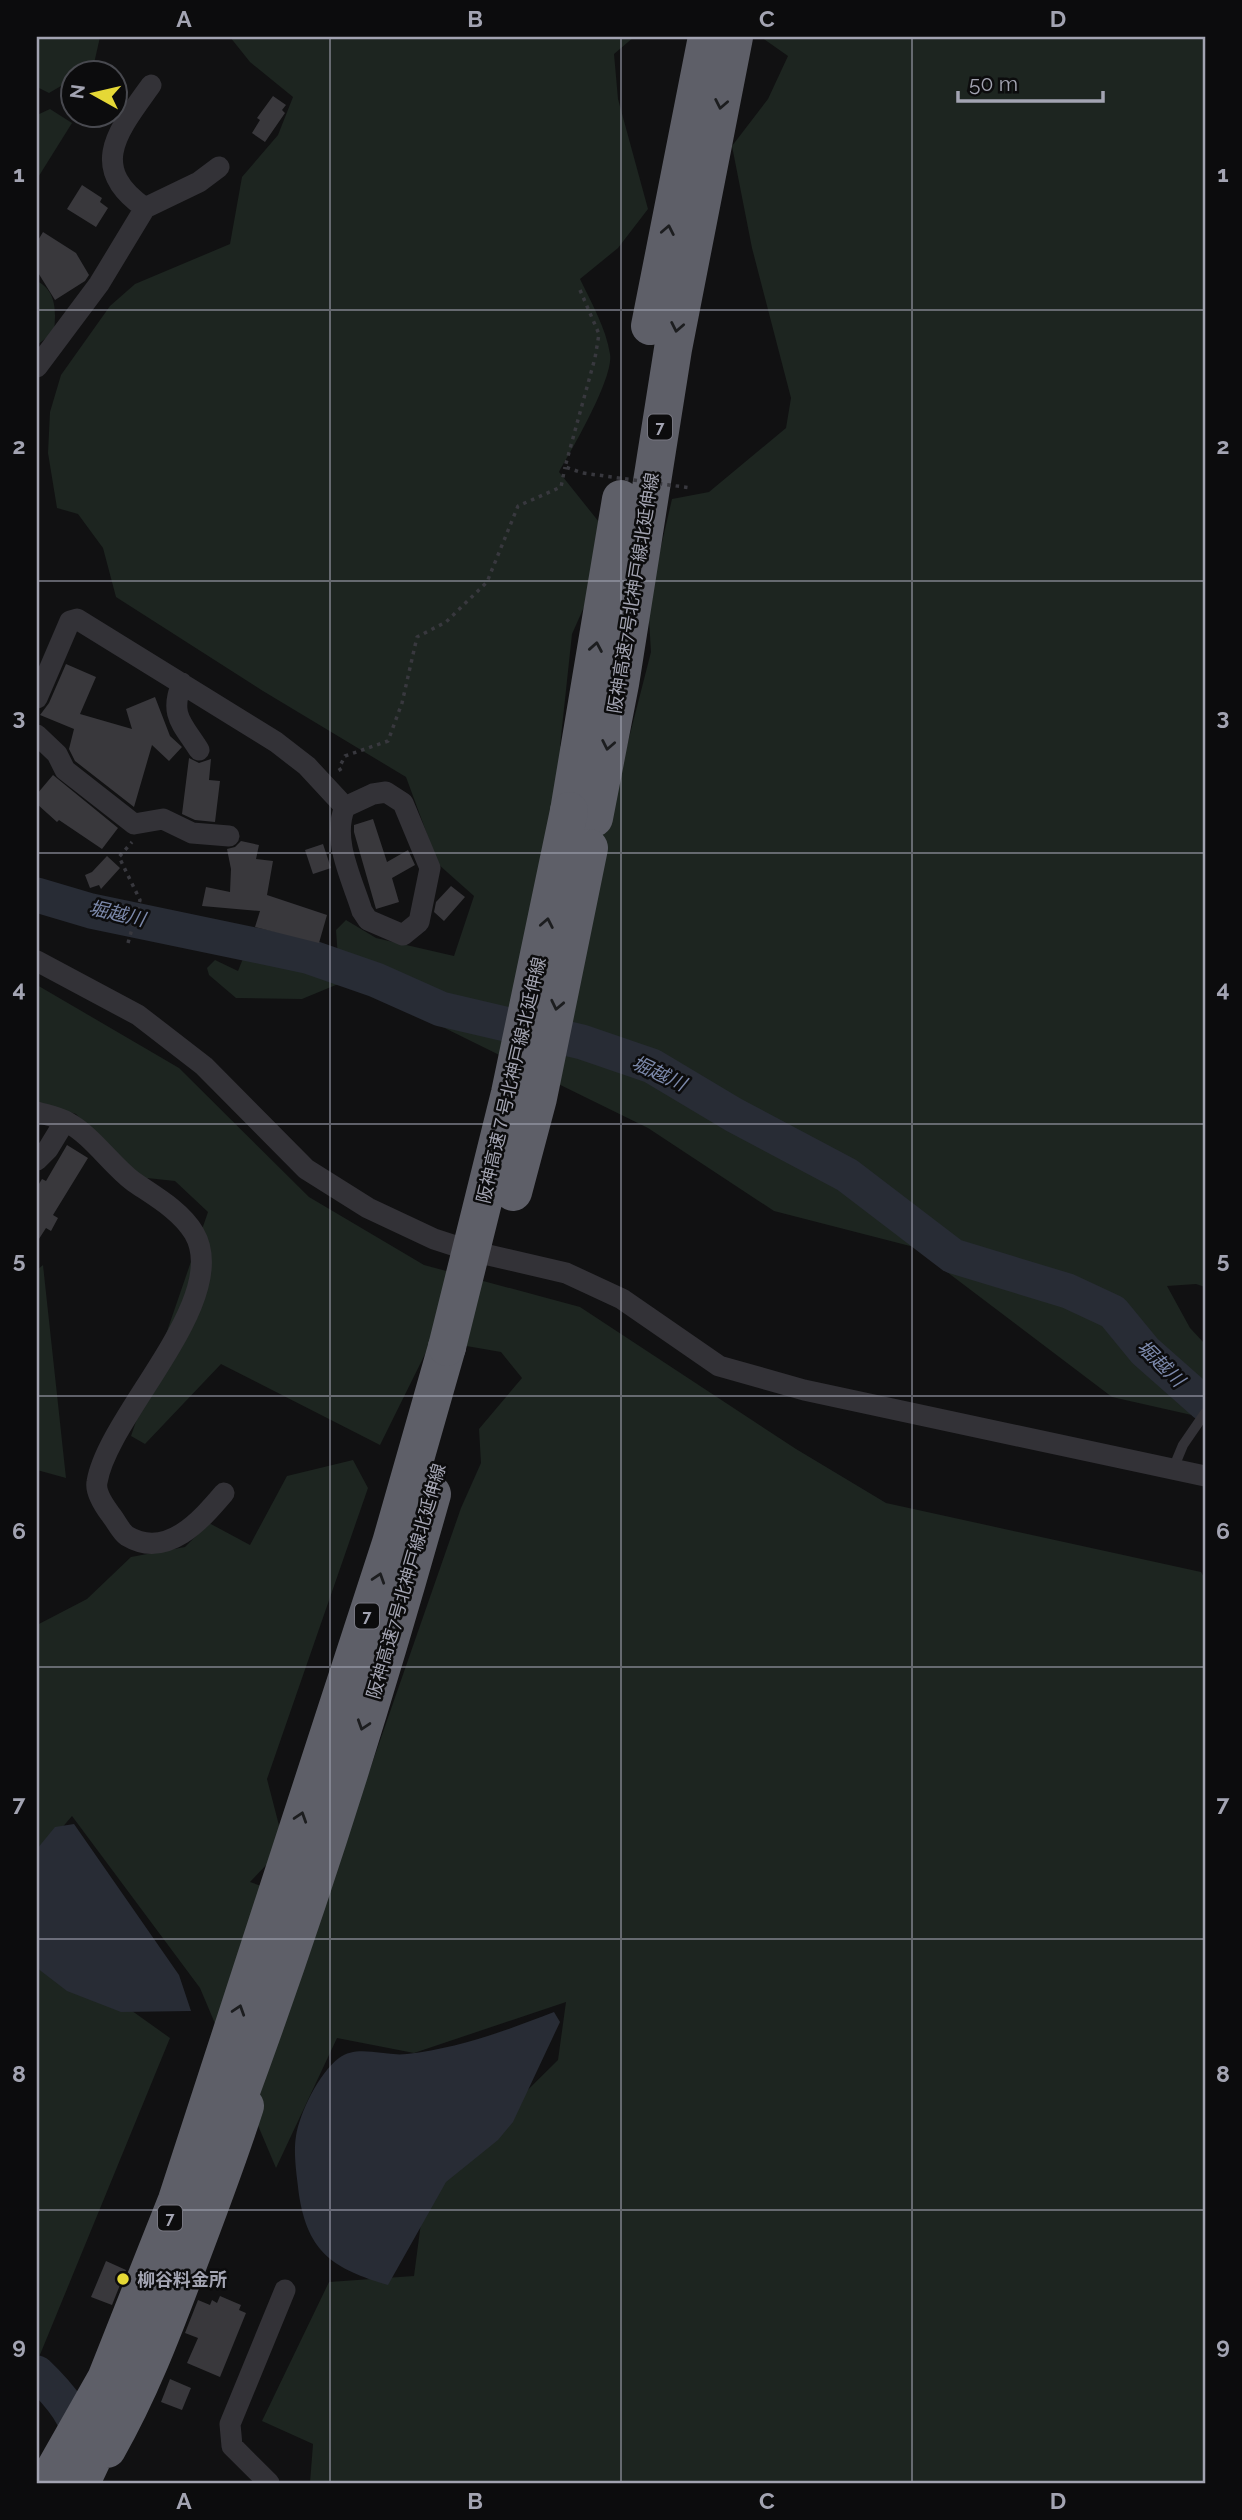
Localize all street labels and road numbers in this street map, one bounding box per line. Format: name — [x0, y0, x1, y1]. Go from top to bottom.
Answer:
road number: 7 — [648, 414, 672, 440]
street label: 阪神高速7号北神戸線北延伸線 — [604, 471, 662, 715]
street label: 阪神高速７号北神戸線北延伸線 — [472, 955, 550, 1205]
street label: 阪神高速7号北神戸線北延伸線 — [362, 1461, 450, 1701]
road number: 7 — [355, 1604, 379, 1628]
road number: 7 — [158, 2206, 182, 2230]

